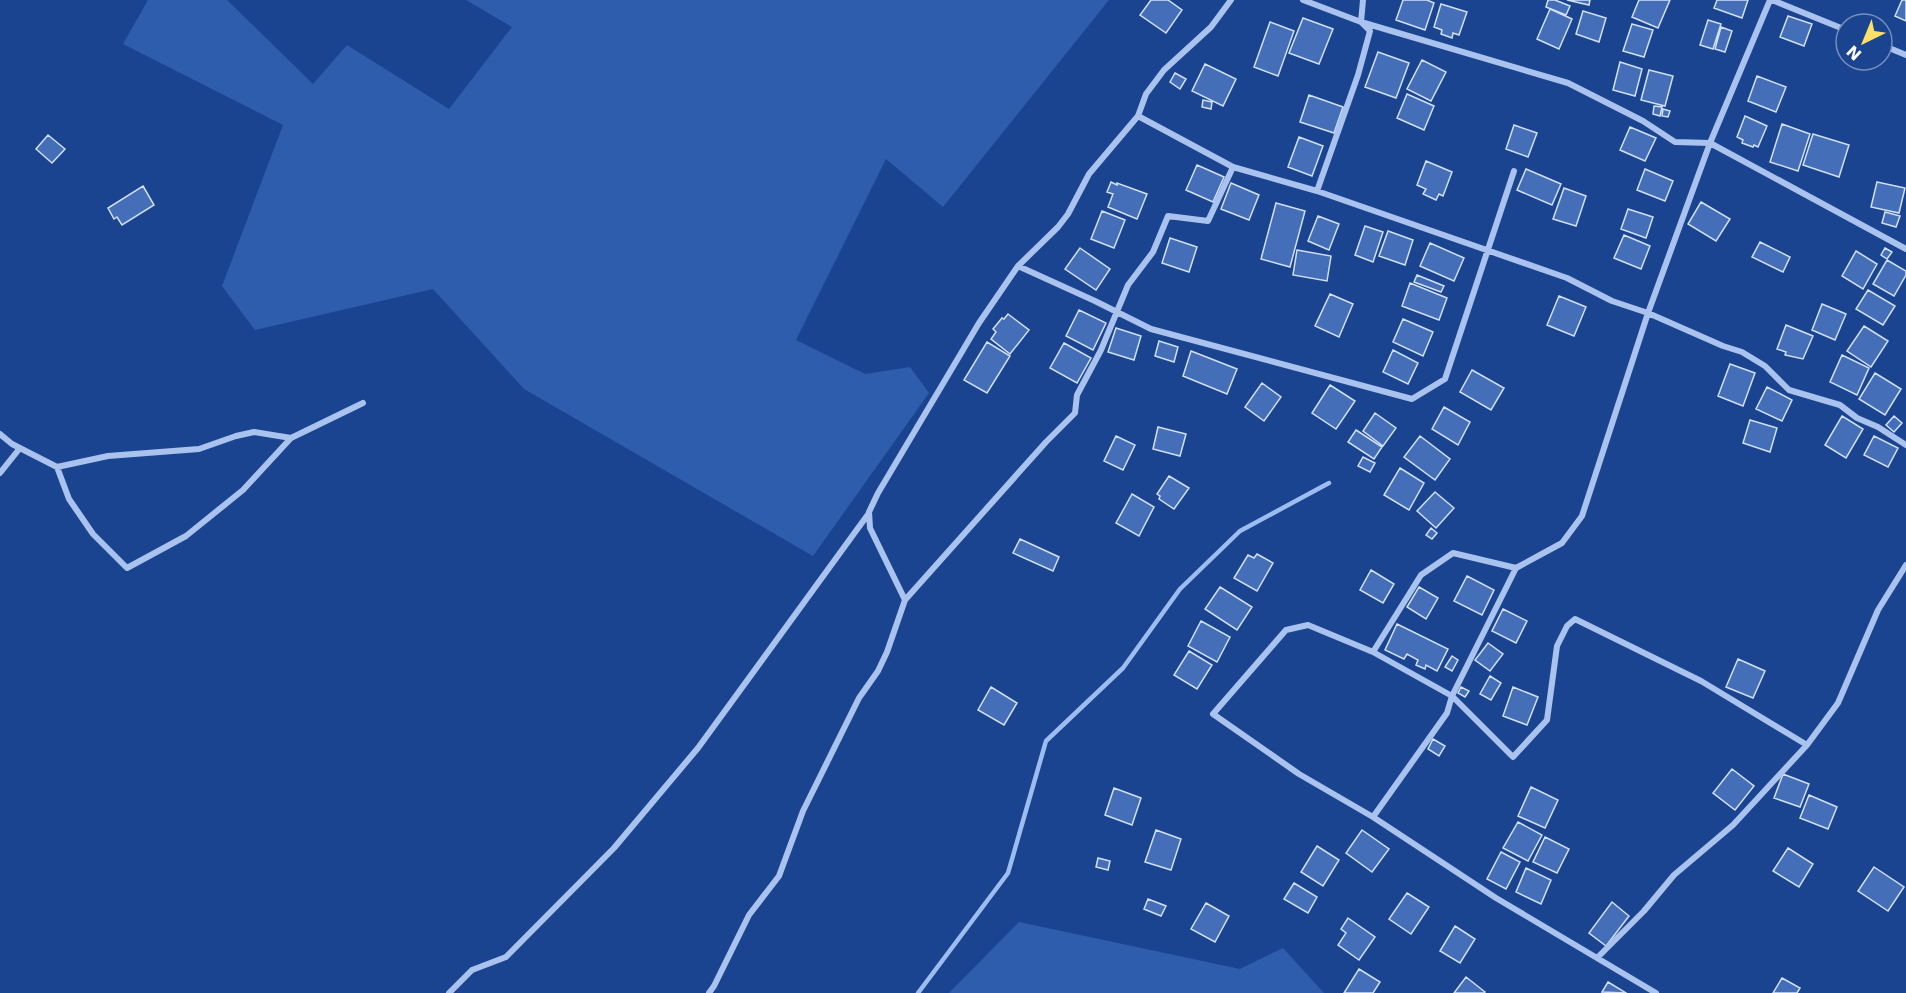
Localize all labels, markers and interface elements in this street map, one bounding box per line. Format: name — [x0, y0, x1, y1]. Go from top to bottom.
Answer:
north arrow — [1834, 12, 1894, 72]
text: N — [1843, 41, 1865, 64]

